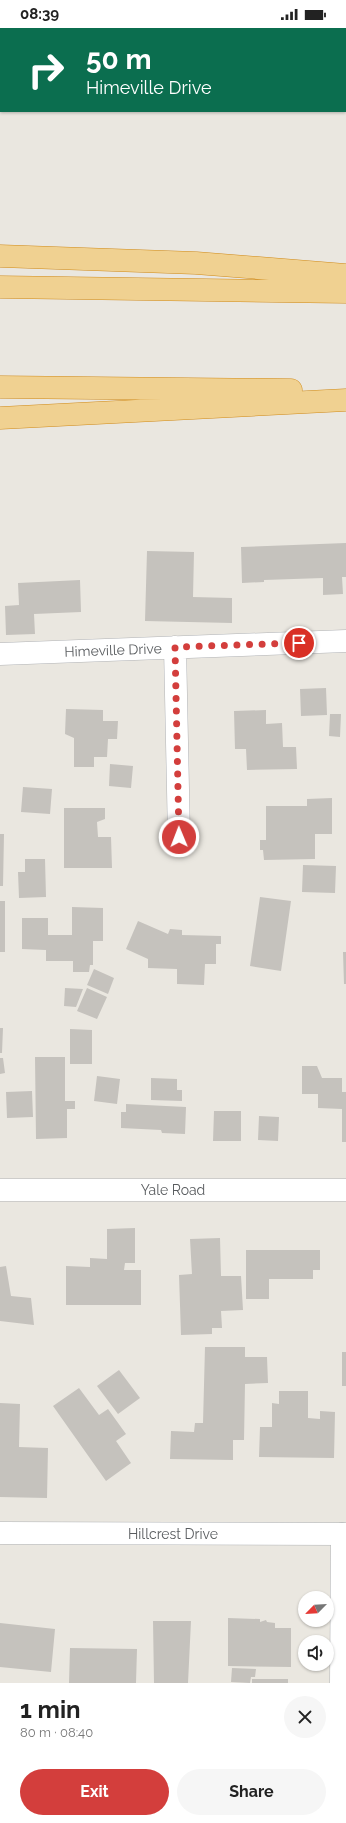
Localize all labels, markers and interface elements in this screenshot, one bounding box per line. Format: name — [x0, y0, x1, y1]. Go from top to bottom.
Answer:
text: 08:39 — [20, 5, 59, 23]
text: 50 m — [86, 43, 152, 76]
icon: right — [20, 44, 72, 96]
text: Himeville Drive — [86, 77, 211, 98]
pin — [282, 626, 316, 660]
icon: arrive — [288, 632, 310, 654]
street label: Himeville Drive — [64, 640, 162, 660]
position arrow — [158, 816, 200, 858]
street label: Yale Road — [141, 1182, 205, 1198]
street label: Hillcrest Drive — [128, 1526, 218, 1542]
north arrow — [298, 1591, 334, 1627]
map controls — [298, 1591, 334, 1671]
button: sound — [298, 1635, 334, 1671]
text: 1 min — [20, 1695, 81, 1724]
button: close — [284, 1696, 326, 1738]
text: 80 m · 08:40 — [20, 1725, 93, 1740]
button: Exit — [20, 1769, 169, 1815]
button: Share — [177, 1769, 326, 1815]

